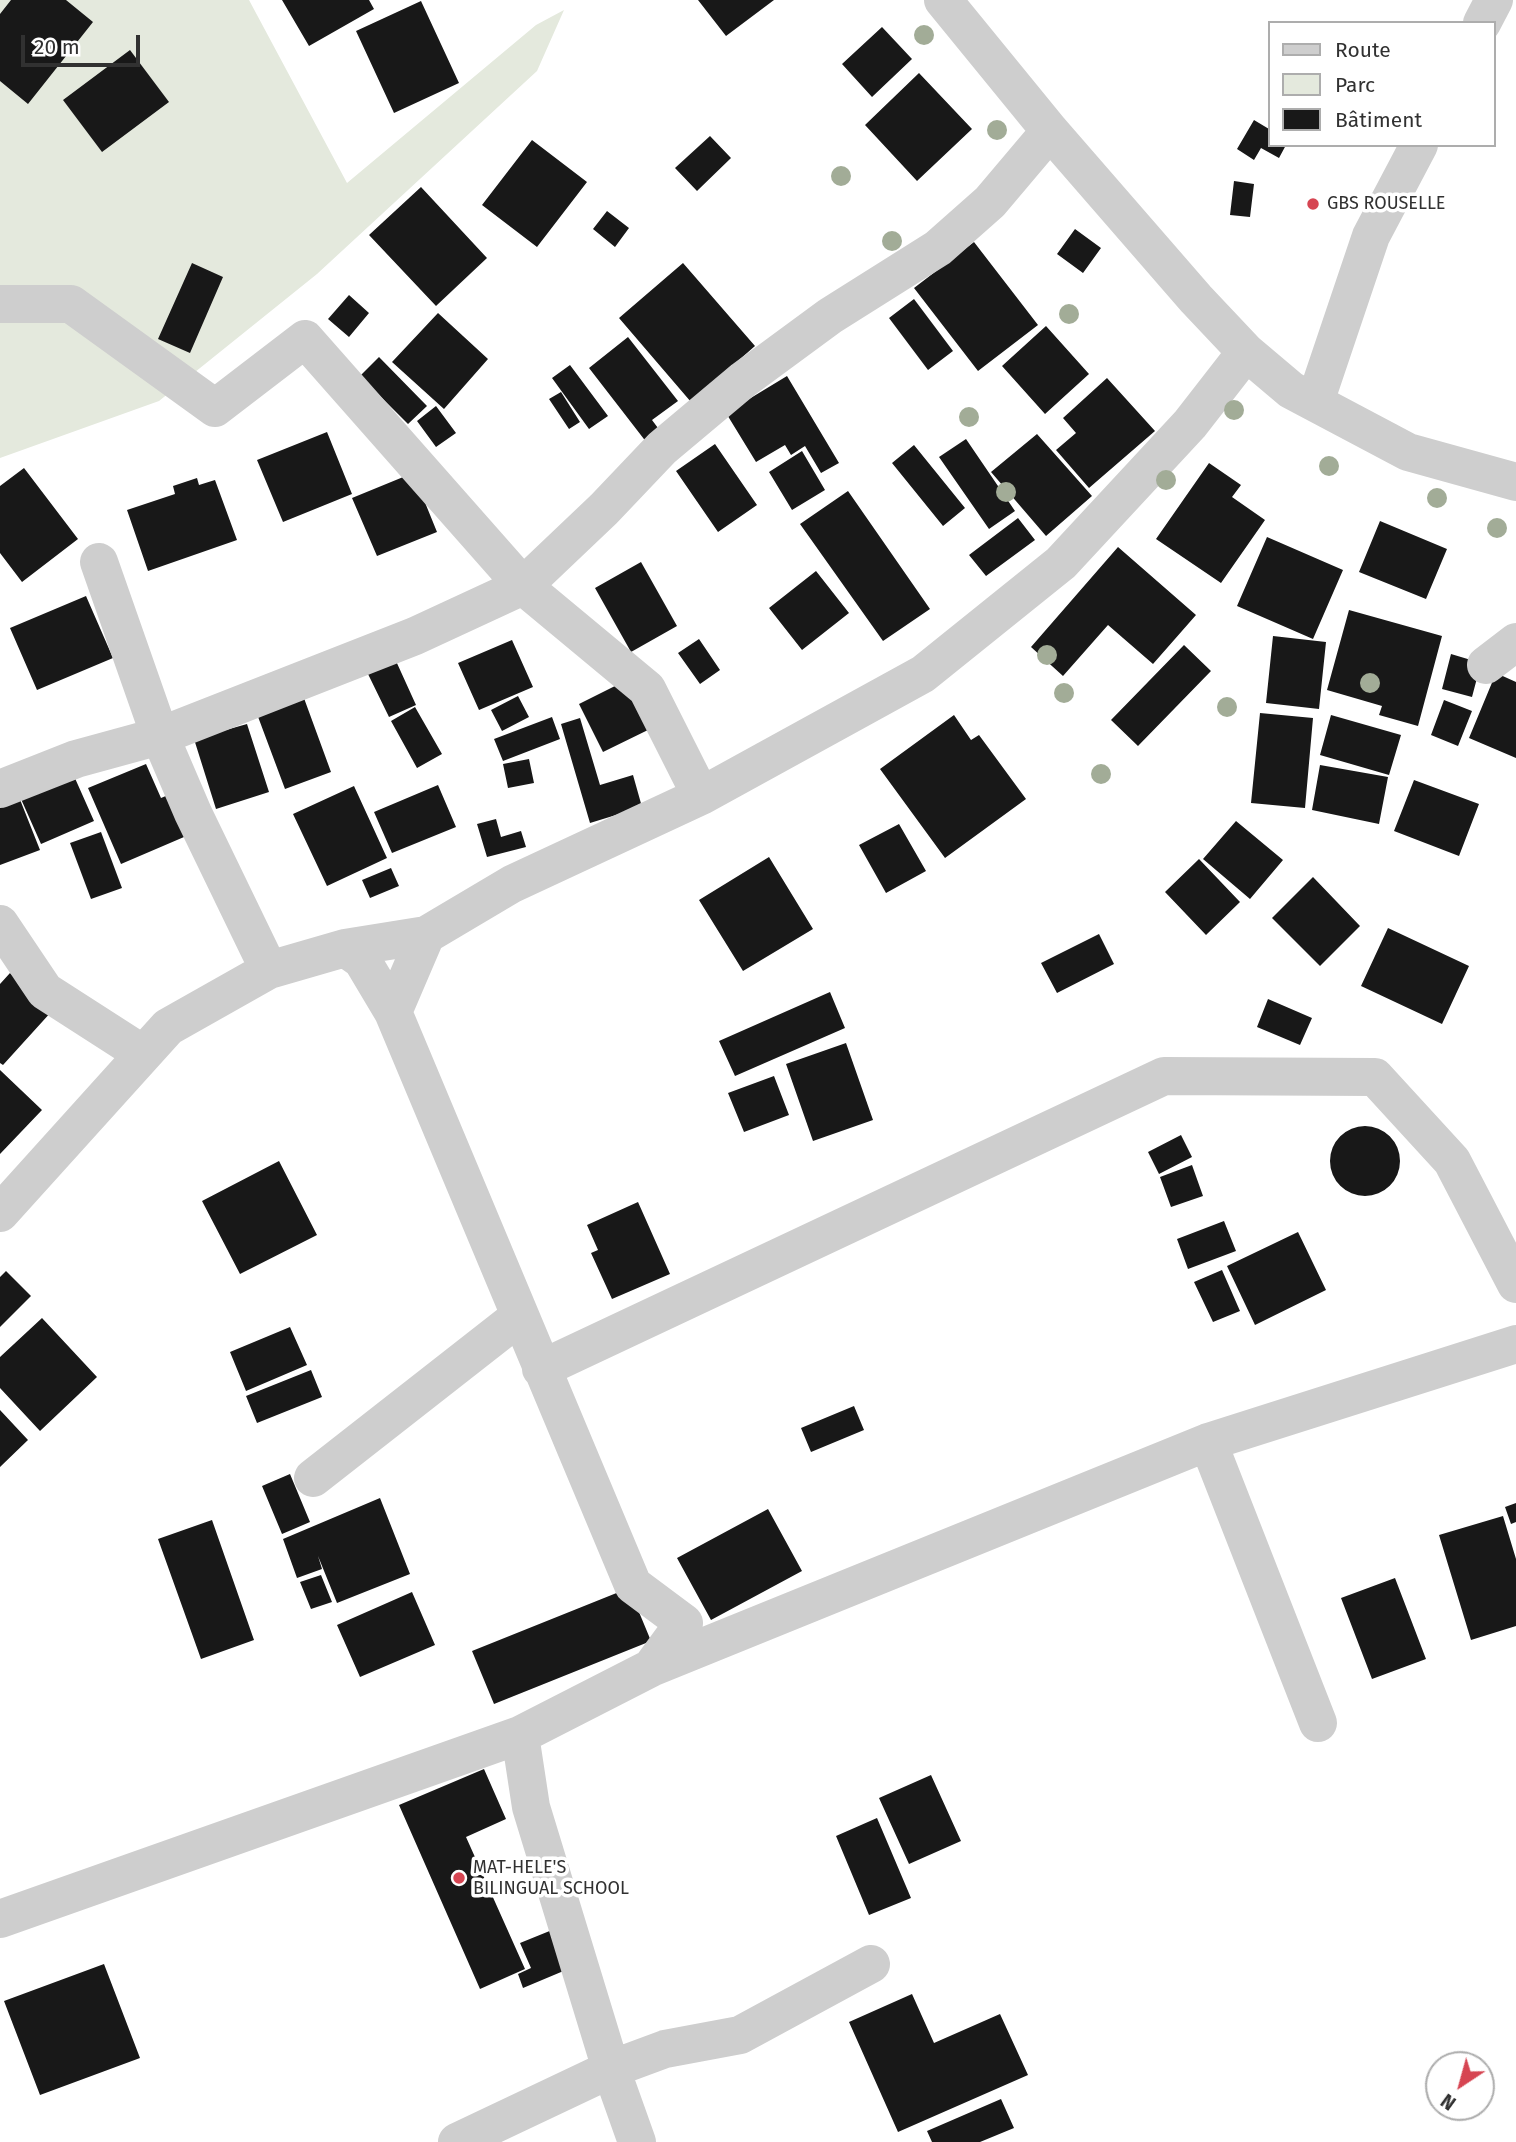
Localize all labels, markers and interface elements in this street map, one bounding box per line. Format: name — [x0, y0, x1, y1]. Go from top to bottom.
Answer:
scale bar — [24, 21, 144, 65]
legend — [1268, 21, 1495, 147]
text: 20 m — [34, 34, 80, 60]
text: Route — [1335, 37, 1391, 63]
text: Parc — [1335, 72, 1375, 98]
text: Bâtiment — [1335, 107, 1422, 133]
place label: GBS ROUSELLE — [1327, 193, 1445, 215]
marker: GBS ROUSELLE — [1305, 196, 1321, 212]
place label: MAT-HELE'S BILINGUAL SCHOOL — [473, 1857, 629, 1899]
marker: MAT-HELE'S BILINGUAL SCHOOL — [451, 1870, 467, 1886]
north arrow — [1425, 2051, 1495, 2121]
text: N — [1437, 2089, 1460, 2115]

